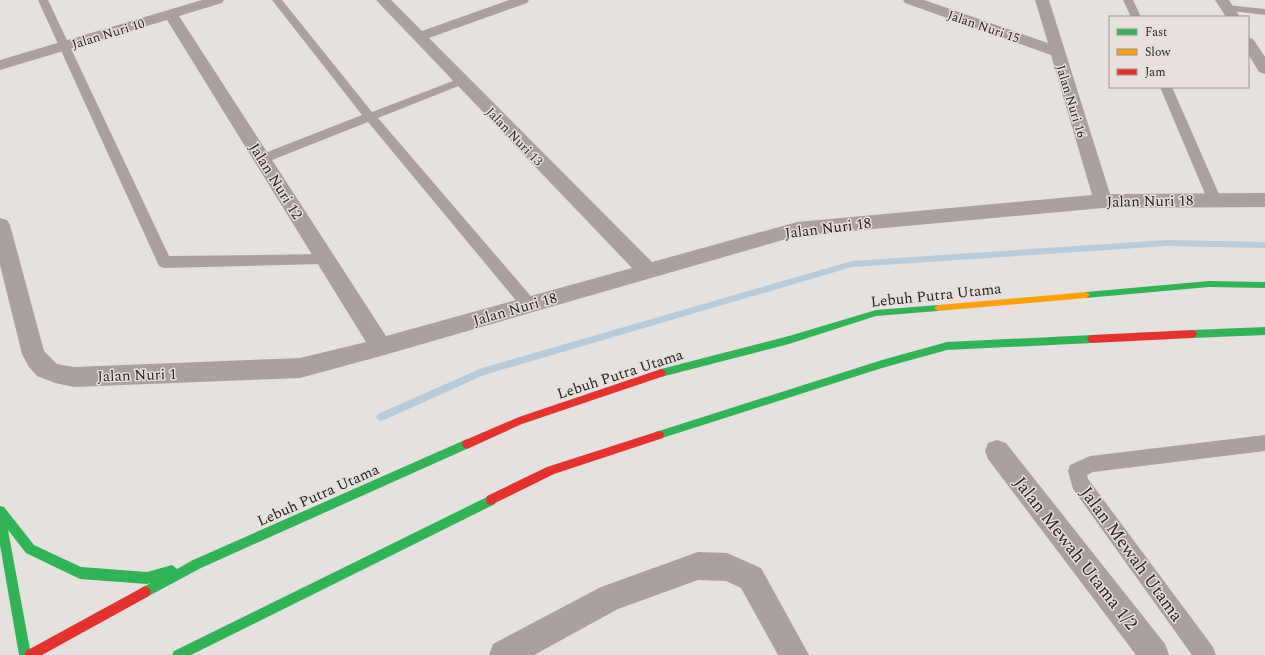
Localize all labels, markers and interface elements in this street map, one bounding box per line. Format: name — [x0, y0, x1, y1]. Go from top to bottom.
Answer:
street label: Jalan Nuri 15 — [945, 5, 1022, 49]
street label: Jalan Nuri 10 — [69, 13, 148, 55]
legend — [1109, 16, 1249, 88]
text: Fast — [1145, 23, 1167, 42]
text: Slow — [1145, 43, 1171, 62]
street label: Jalan Nuri 16 — [1050, 62, 1092, 141]
text: Jam — [1145, 63, 1166, 82]
street label: Jalan Nuri 13 — [481, 103, 548, 171]
street label: Jalan Nuri 12 — [243, 138, 308, 224]
street label: Jalan Nuri 18 — [1106, 189, 1194, 214]
street label: Jalan Nuri 18 — [784, 212, 872, 245]
street label: Lebuh Putra Utama — [869, 277, 1003, 314]
street label: Jalan Nuri 18 — [470, 286, 560, 332]
street label: Lebuh Putra Utama — [554, 343, 687, 406]
street label: Jalan Nuri 1 — [97, 363, 177, 388]
street label: Lebuh Putra Utama — [253, 458, 384, 533]
street label: Jalan Mewah Utama 1/2 — [1010, 472, 1142, 634]
street label: Jalan Mewah Utama — [1076, 482, 1188, 626]

